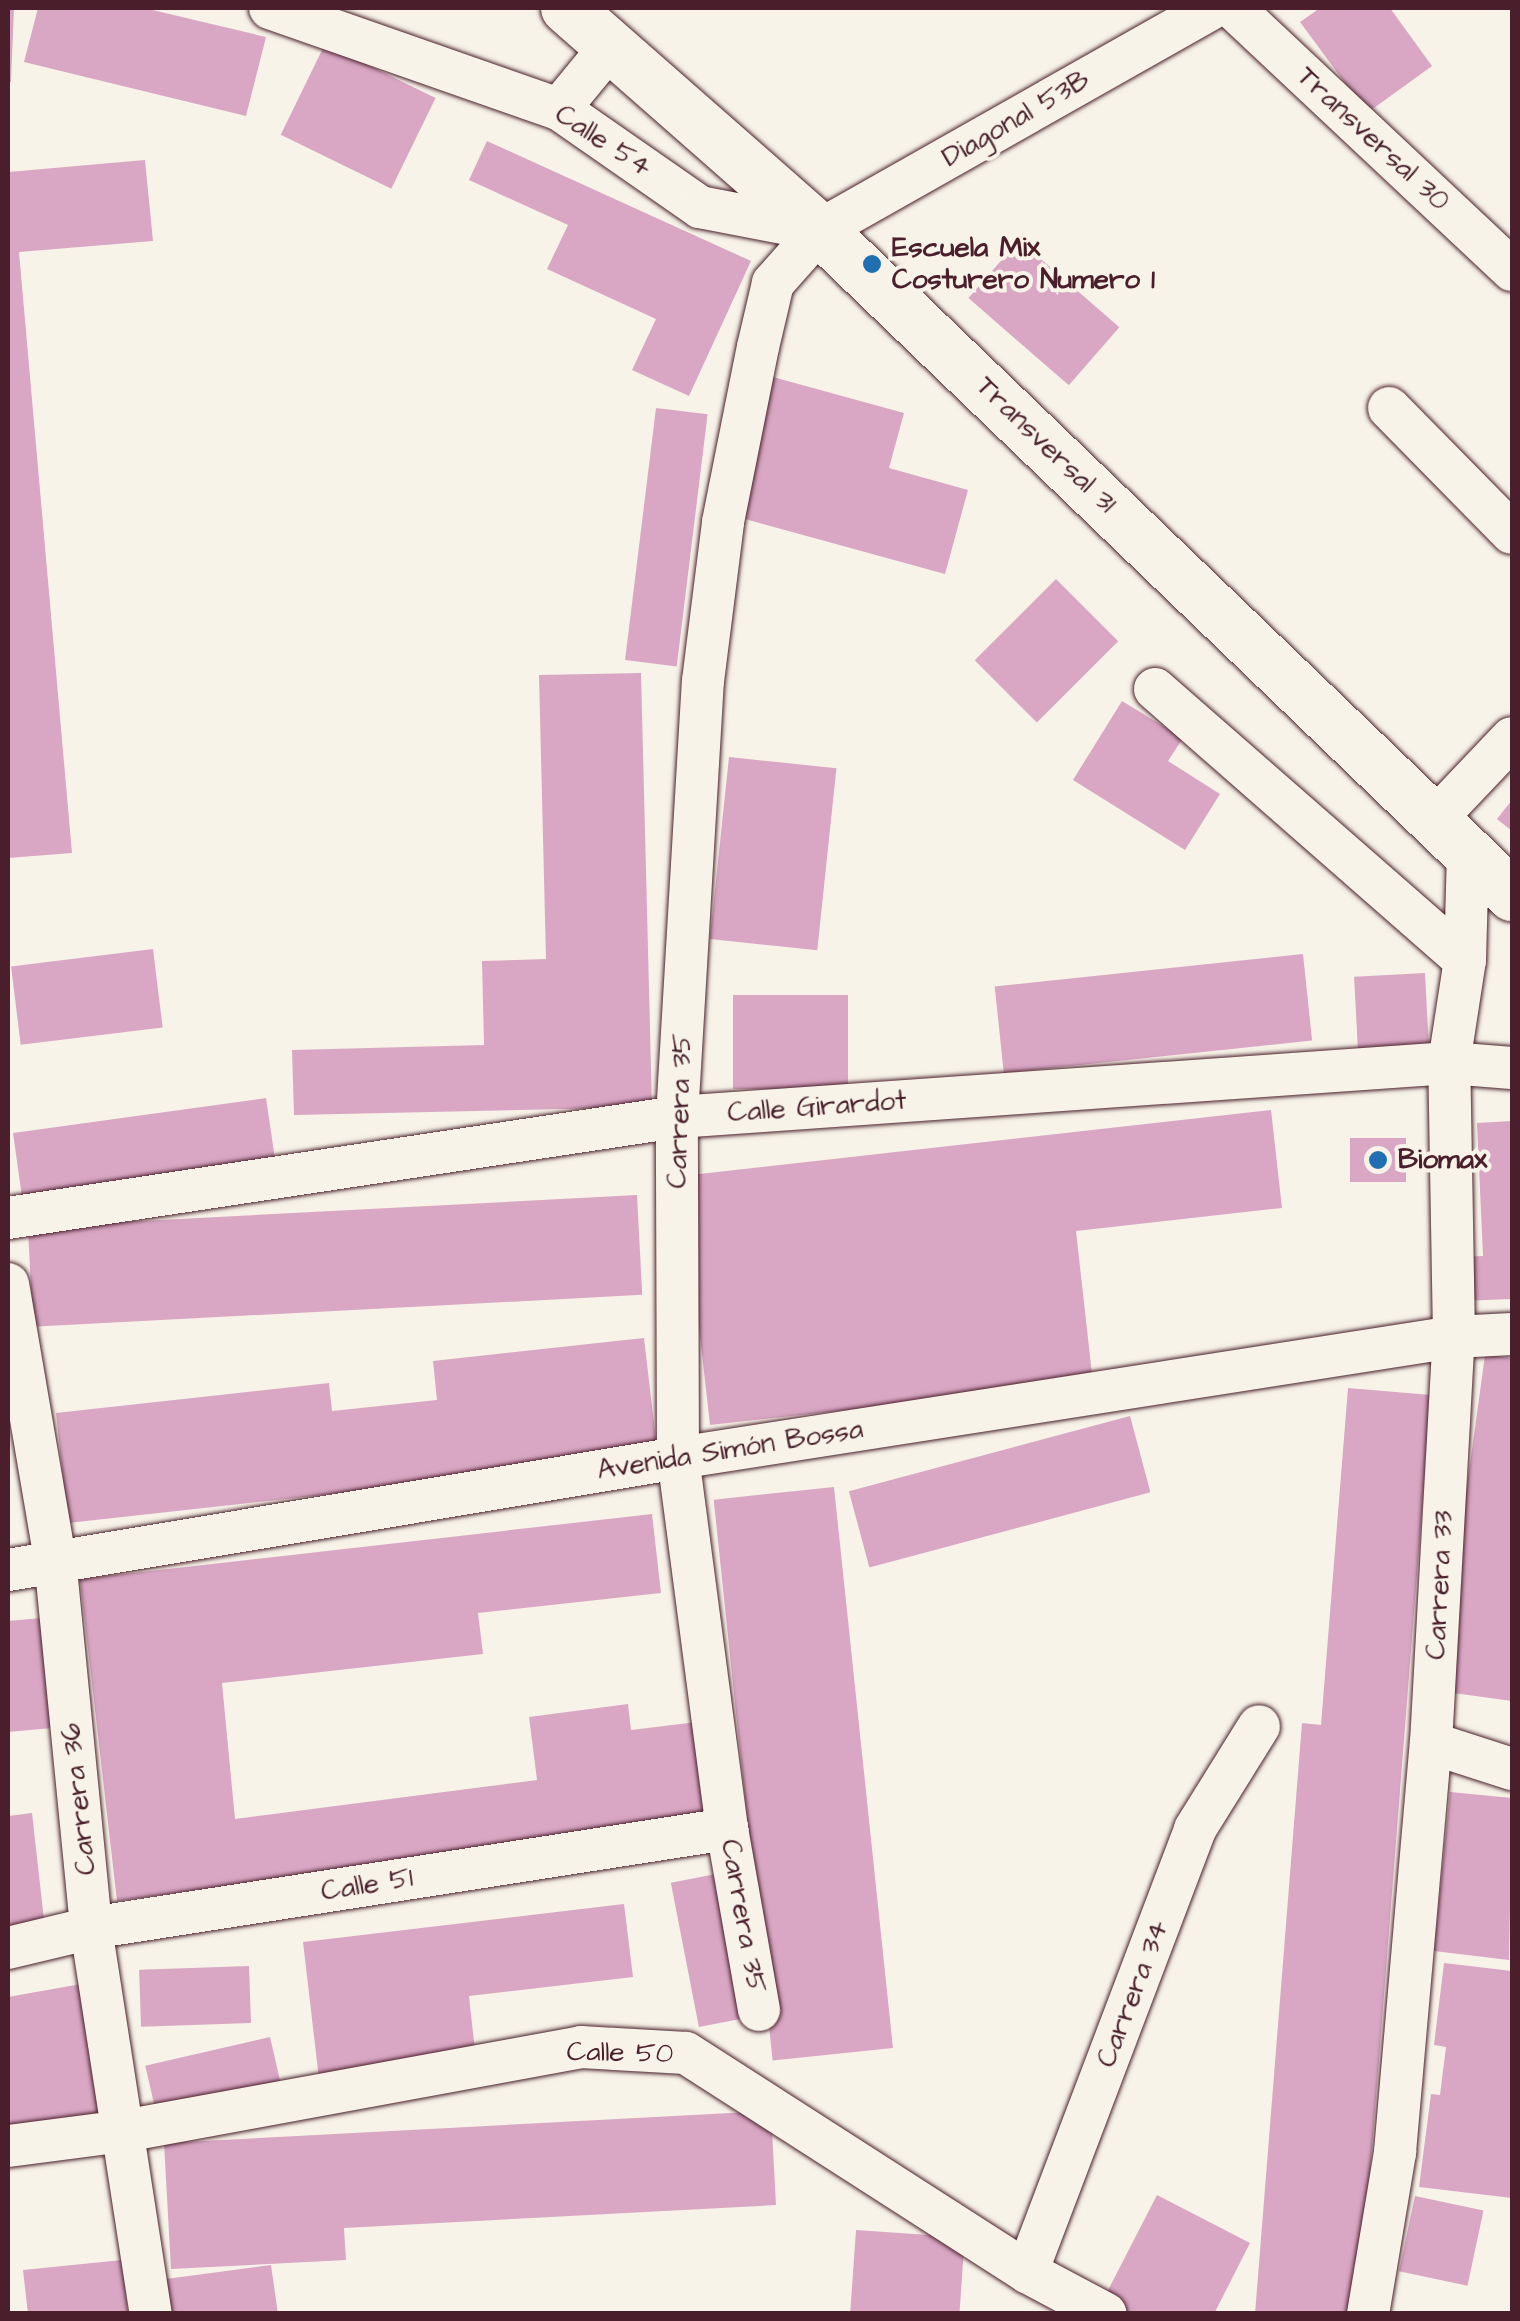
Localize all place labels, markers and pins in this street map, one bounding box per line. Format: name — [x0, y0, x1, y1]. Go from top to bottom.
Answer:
place label: Escuela Mix Costurero Numero 1 — [892, 231, 1155, 297]
marker: Escuela Mix Costurero Numero 1 — [861, 253, 883, 275]
place label: Biomax — [1398, 1143, 1487, 1177]
marker: Biomax — [1367, 1149, 1389, 1171]

